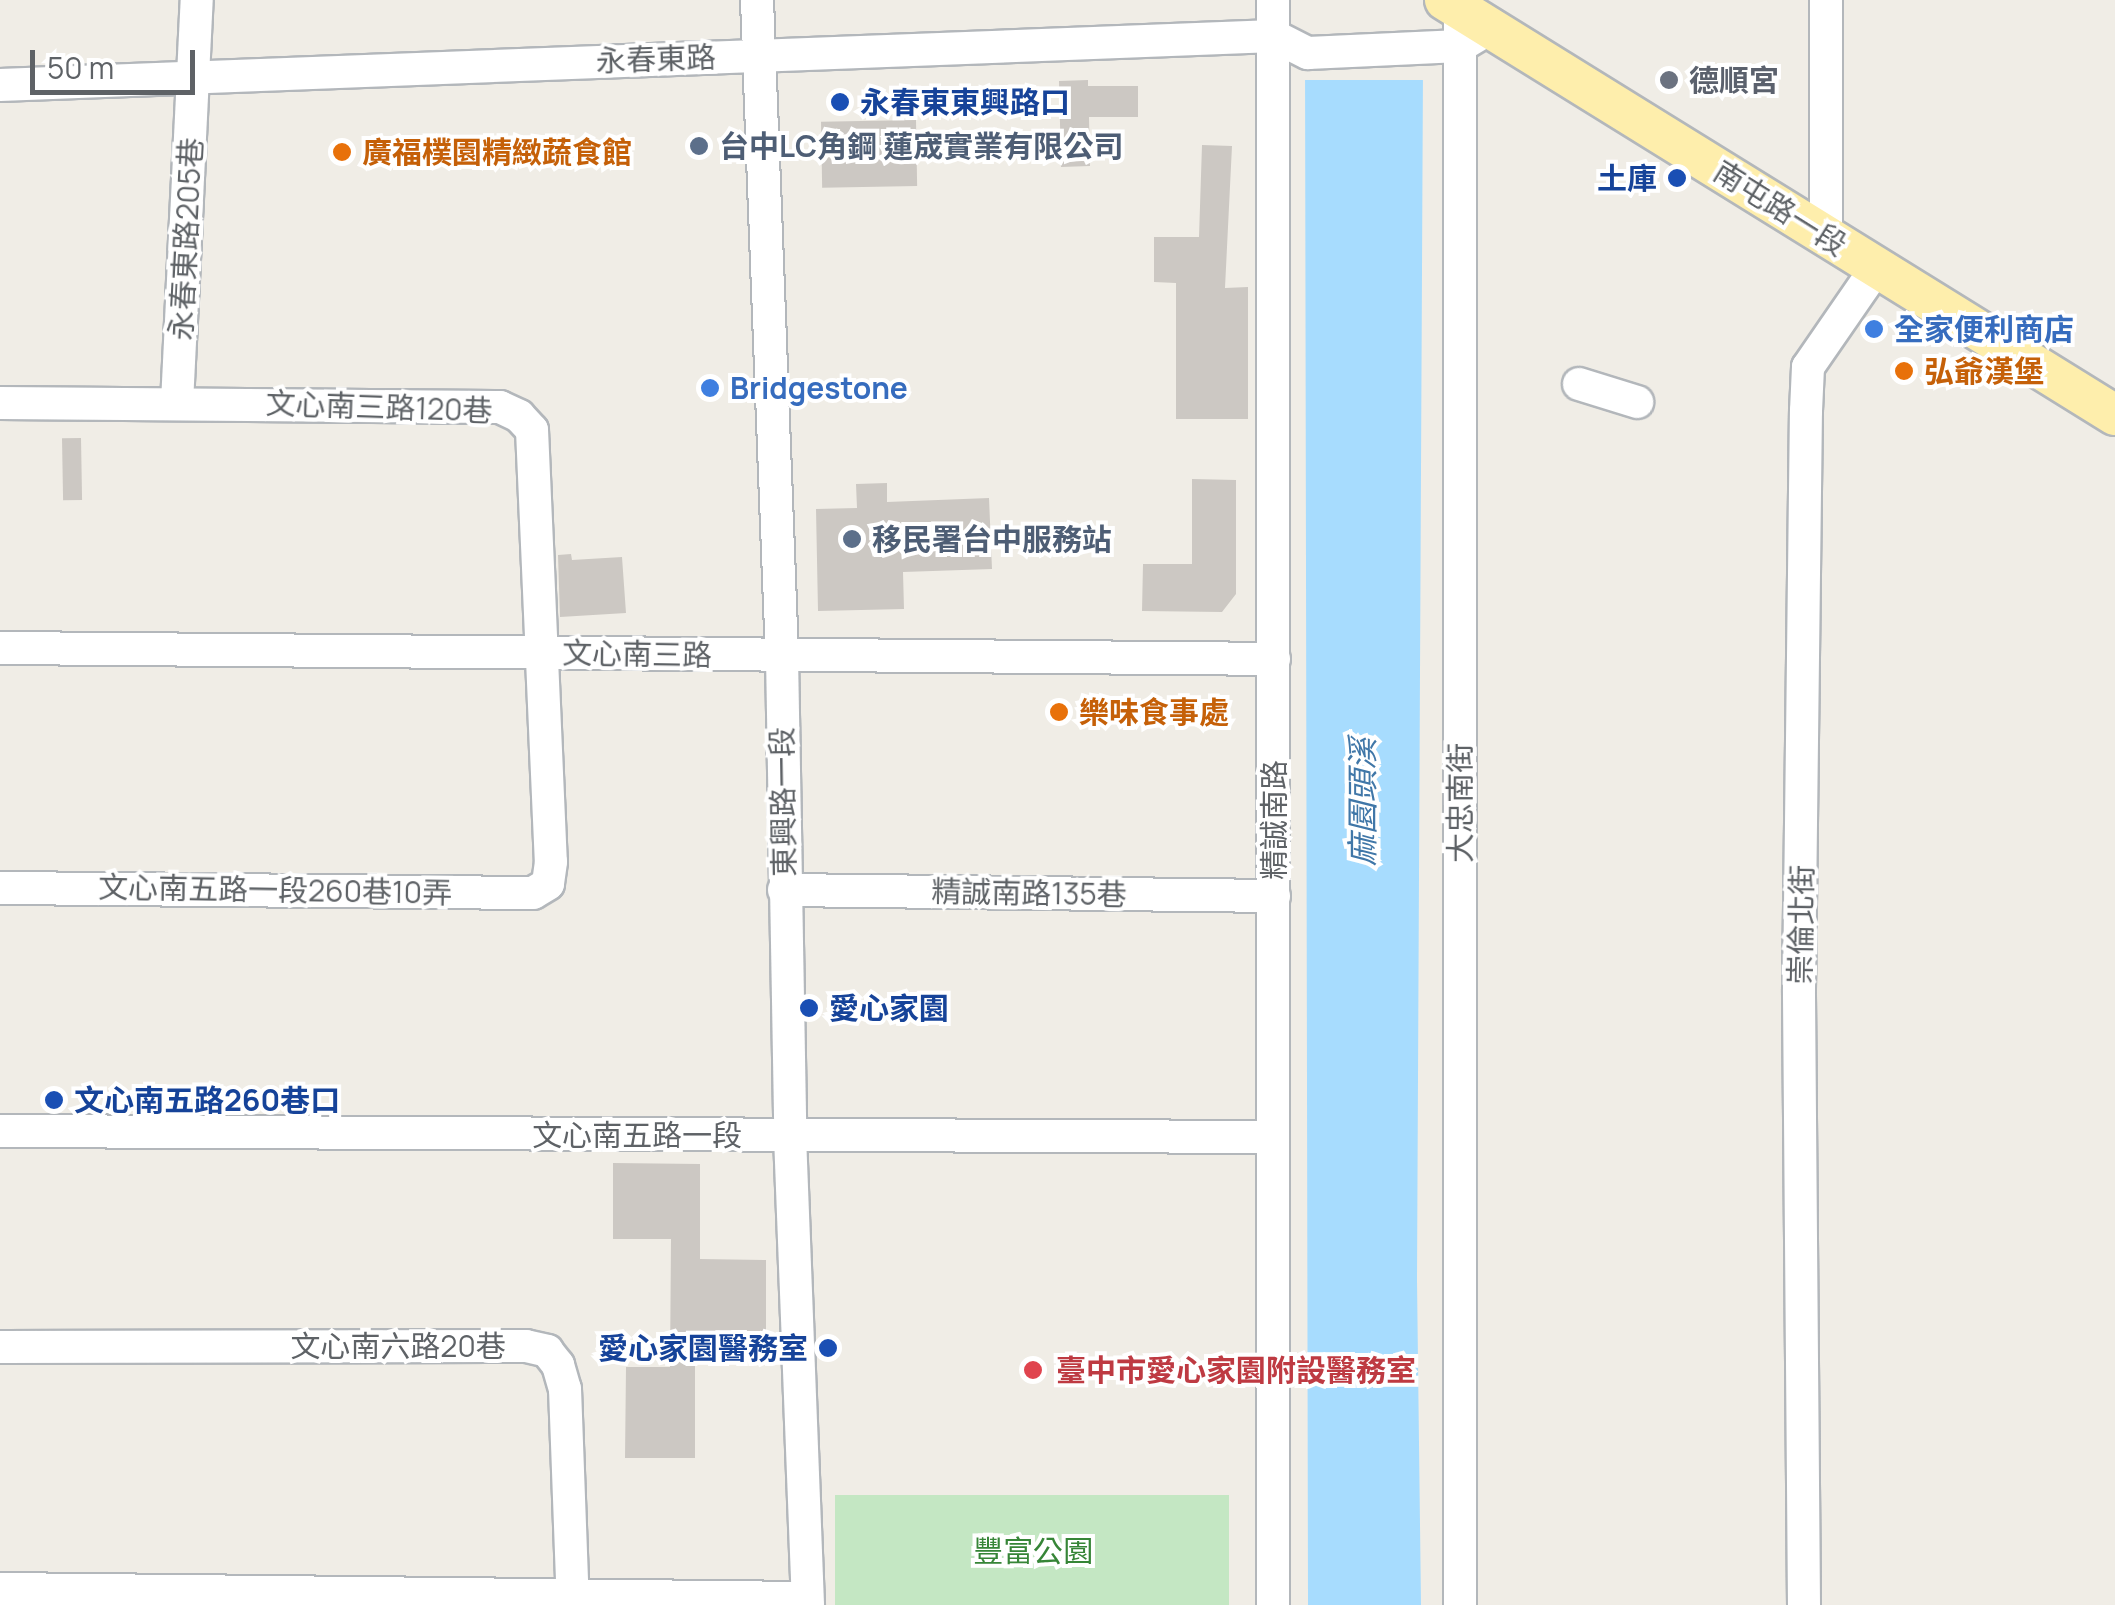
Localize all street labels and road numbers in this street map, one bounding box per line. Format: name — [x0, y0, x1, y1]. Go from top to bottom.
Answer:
street label: 永春東路 — [595, 39, 717, 79]
street label: 永春東路205巷 — [163, 137, 209, 341]
street label: 南屯路一段 — [1707, 153, 1853, 263]
street label: 文心南三路120巷 — [265, 385, 493, 429]
street label: 文心南三路 — [562, 635, 712, 673]
street label: 東興路一段 — [764, 727, 802, 877]
street label: 大忠南街 — [1442, 743, 1478, 863]
street label: 精誠南路 — [1256, 760, 1292, 880]
street label: 崇倫北街 — [1782, 865, 1820, 985]
street label: 文心南五路一段260巷10弄 — [98, 869, 452, 911]
street label: 精誠南路135巷 — [931, 873, 1127, 913]
street label: 文心南五路一段 — [532, 1117, 742, 1153]
street label: 文心南六路20巷 — [290, 1328, 506, 1364]

